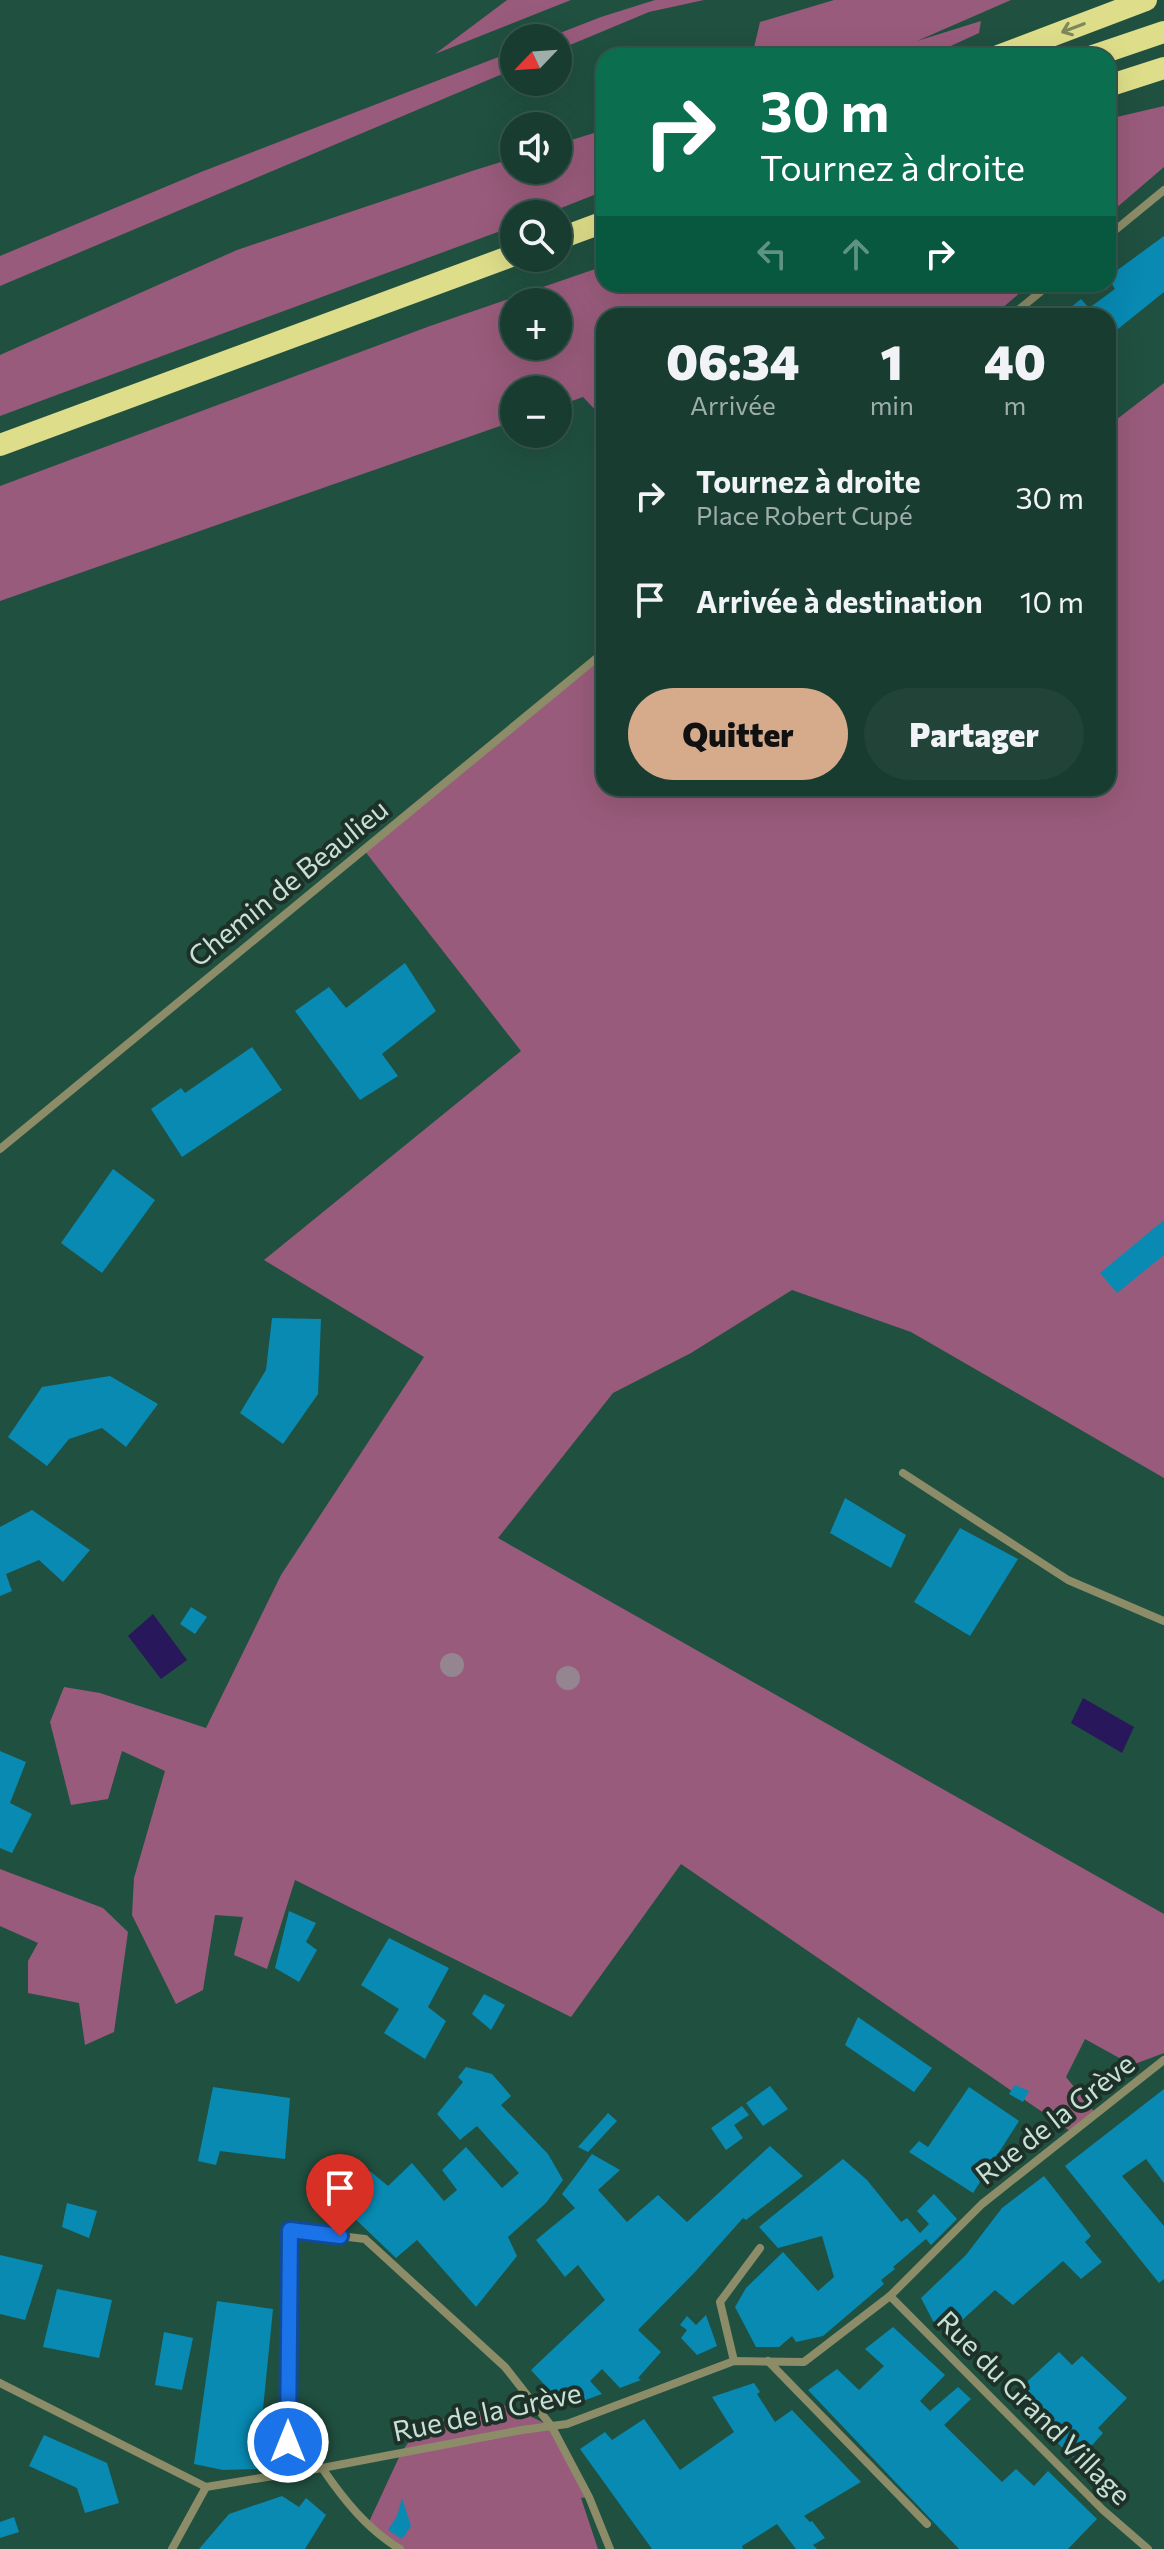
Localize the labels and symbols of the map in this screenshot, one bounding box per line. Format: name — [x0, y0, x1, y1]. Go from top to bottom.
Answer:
one-way arrow — [1061, 22, 1086, 36]
north arrow — [500, 24, 572, 96]
street label: Chemin de Beaulieu — [181, 791, 394, 973]
street label: Rue de la Grève — [968, 2046, 1141, 2191]
pin — [306, 2154, 374, 2236]
street label: Rue du Grand Village — [931, 2303, 1139, 2511]
street label: Rue de la Grève — [389, 2374, 584, 2448]
position arrow — [246, 2400, 330, 2484]

